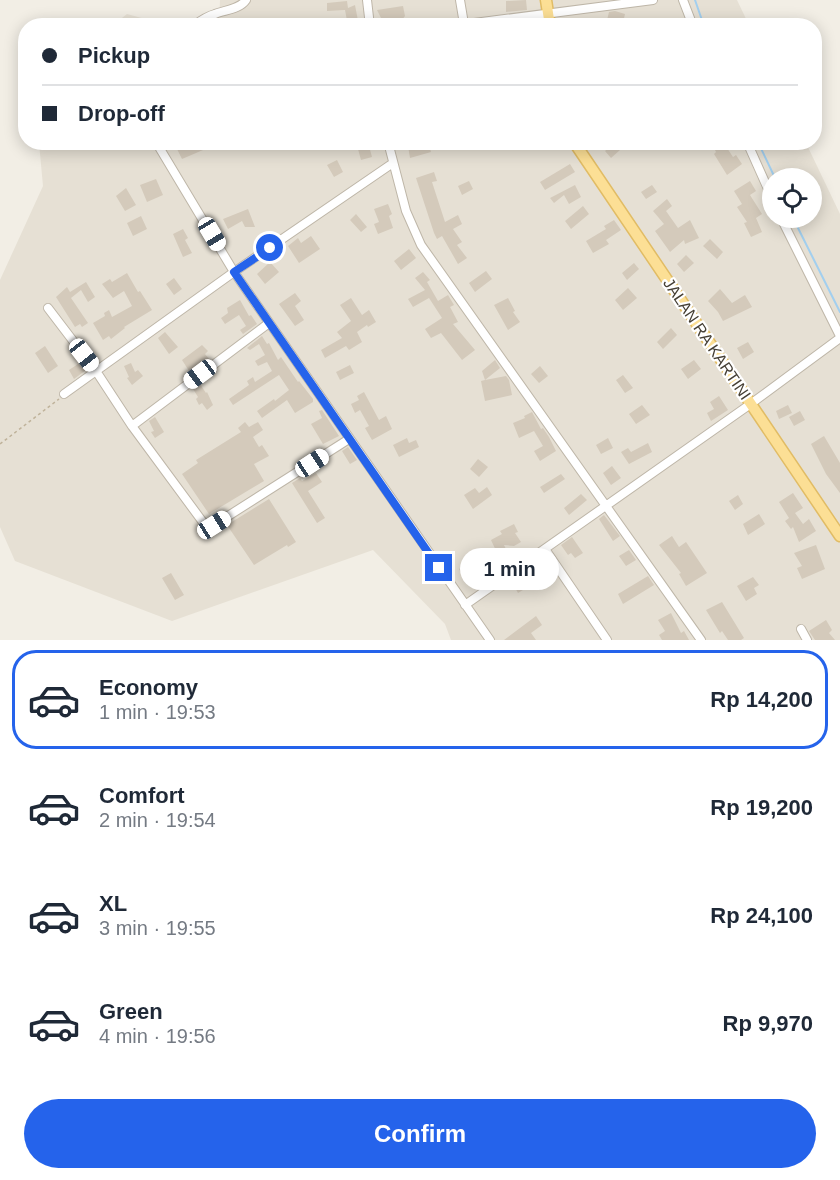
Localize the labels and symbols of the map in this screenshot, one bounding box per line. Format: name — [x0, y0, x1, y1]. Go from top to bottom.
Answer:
car — [195, 214, 229, 254]
route start — [256, 234, 283, 261]
street label: JALAN RA KARTINI — [660, 275, 754, 403]
car — [66, 335, 102, 375]
car — [180, 356, 220, 392]
car — [292, 446, 332, 480]
car — [194, 508, 234, 542]
callout: 1 min — [460, 547, 559, 589]
route end — [425, 554, 452, 581]

